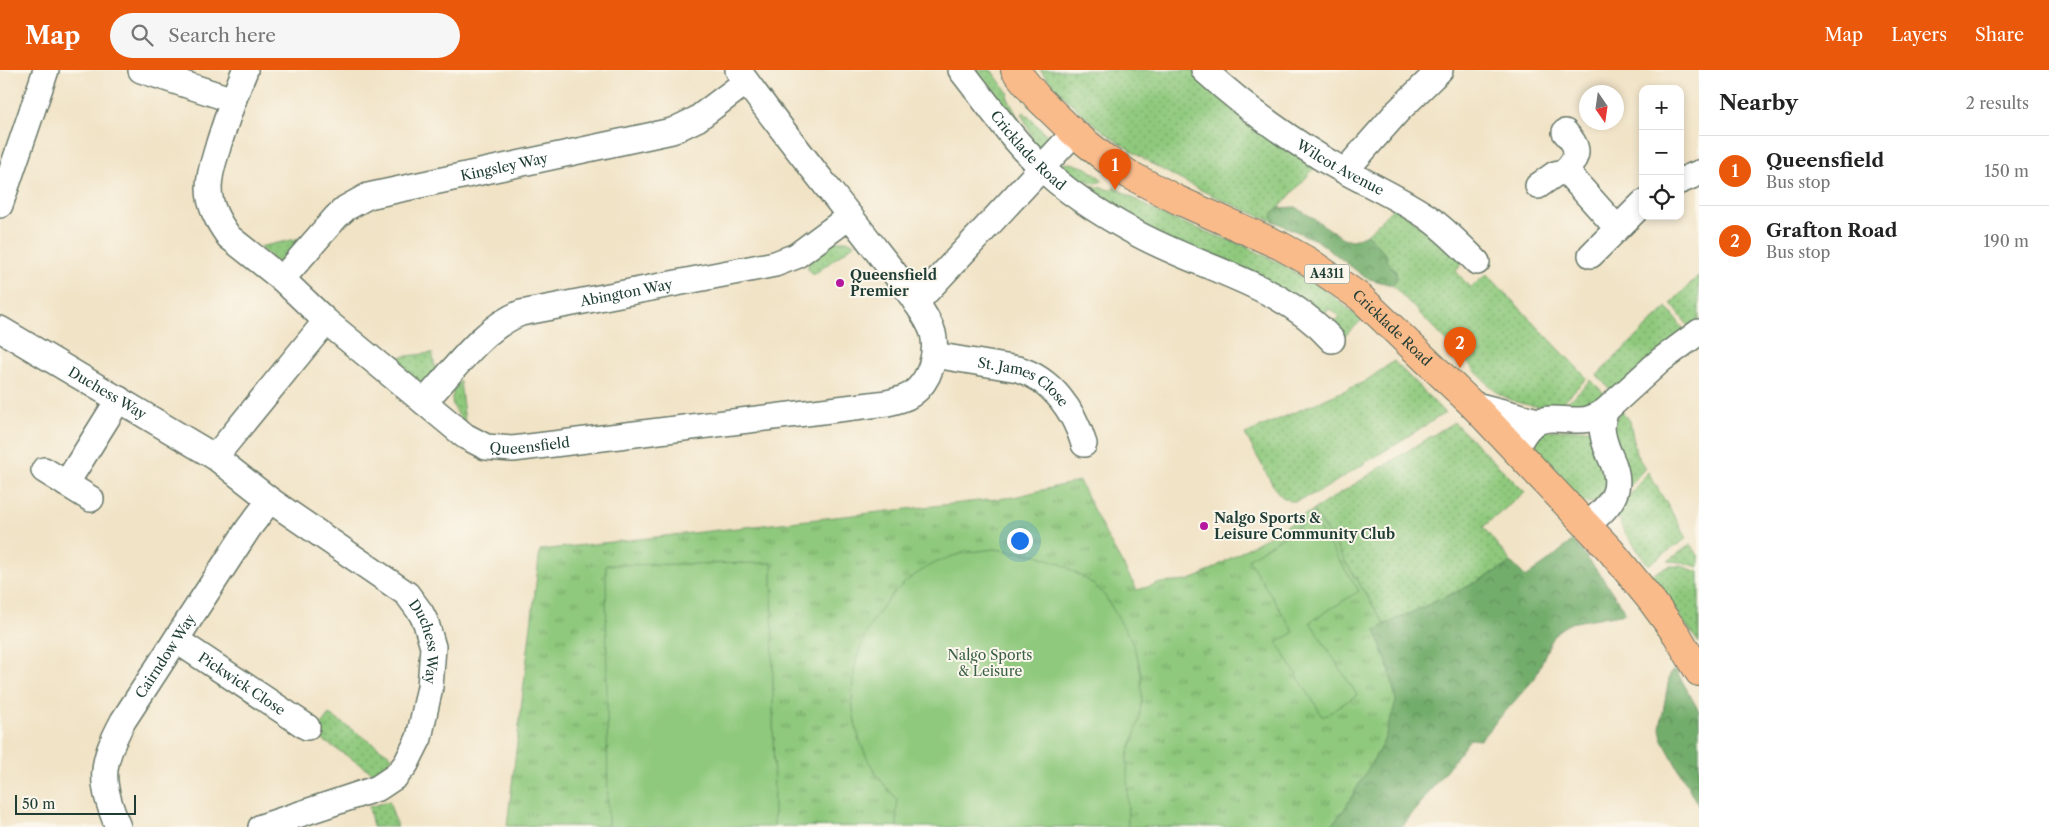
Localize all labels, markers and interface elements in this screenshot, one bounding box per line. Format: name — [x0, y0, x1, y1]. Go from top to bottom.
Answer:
search box — [110, 13, 460, 58]
text: Map — [25, 21, 80, 50]
icon: search — [128, 21, 156, 49]
text: Search here — [168, 24, 276, 47]
text: Map — [1825, 24, 1863, 46]
text: Layers — [1891, 24, 1947, 46]
text: Share — [1975, 24, 2024, 46]
north arrow — [1579, 85, 1624, 130]
map controls — [1639, 85, 1684, 220]
button: + — [1639, 85, 1684, 130]
text: Nearby — [1719, 90, 1798, 115]
text: 2 results — [1966, 93, 2029, 113]
street label: Cricklade Road — [987, 107, 1070, 194]
button: − — [1639, 130, 1684, 175]
street label: Wilcot Avenue — [1292, 135, 1387, 199]
street label: Kingsley Way — [459, 149, 550, 185]
pin: 1 — [1099, 149, 1131, 190]
text: Queensfield — [1766, 149, 1884, 172]
text: 1 — [1731, 161, 1739, 181]
text: 150 m — [1984, 161, 2029, 181]
text: Bus stop — [1766, 172, 1830, 192]
button: locate — [1639, 175, 1684, 220]
text: Grafton Road — [1766, 219, 1897, 242]
text: 2 — [1730, 231, 1740, 251]
text: 190 m — [1984, 231, 2029, 251]
text: Bus stop — [1766, 242, 1830, 262]
road number: A4311 — [1304, 264, 1350, 283]
place label: Queensfield Premier — [850, 266, 938, 300]
street label: Abington Way — [578, 275, 674, 311]
marker: Queensfield Premier — [834, 277, 846, 289]
street label: Cricklade Road — [1349, 286, 1436, 370]
pin: 2 — [1444, 327, 1476, 368]
street label: St. James Close — [976, 353, 1073, 410]
street label: Duchess Way — [65, 363, 150, 423]
street label: Queensfield — [489, 433, 571, 458]
place label: Nalgo Sports & Leisure Community Club — [1214, 509, 1395, 543]
marker: Nalgo Sports & Leisure Community Club — [1198, 520, 1210, 532]
your location — [1007, 528, 1033, 554]
street label: Duchess Way — [405, 596, 442, 685]
street label: Cairndow Way — [131, 610, 199, 702]
park label: Nalgo Sports & Leisure — [948, 646, 1032, 680]
street label: Pickwick Close — [195, 648, 289, 719]
scale bar — [15, 792, 136, 815]
text: 50 m — [22, 795, 55, 813]

